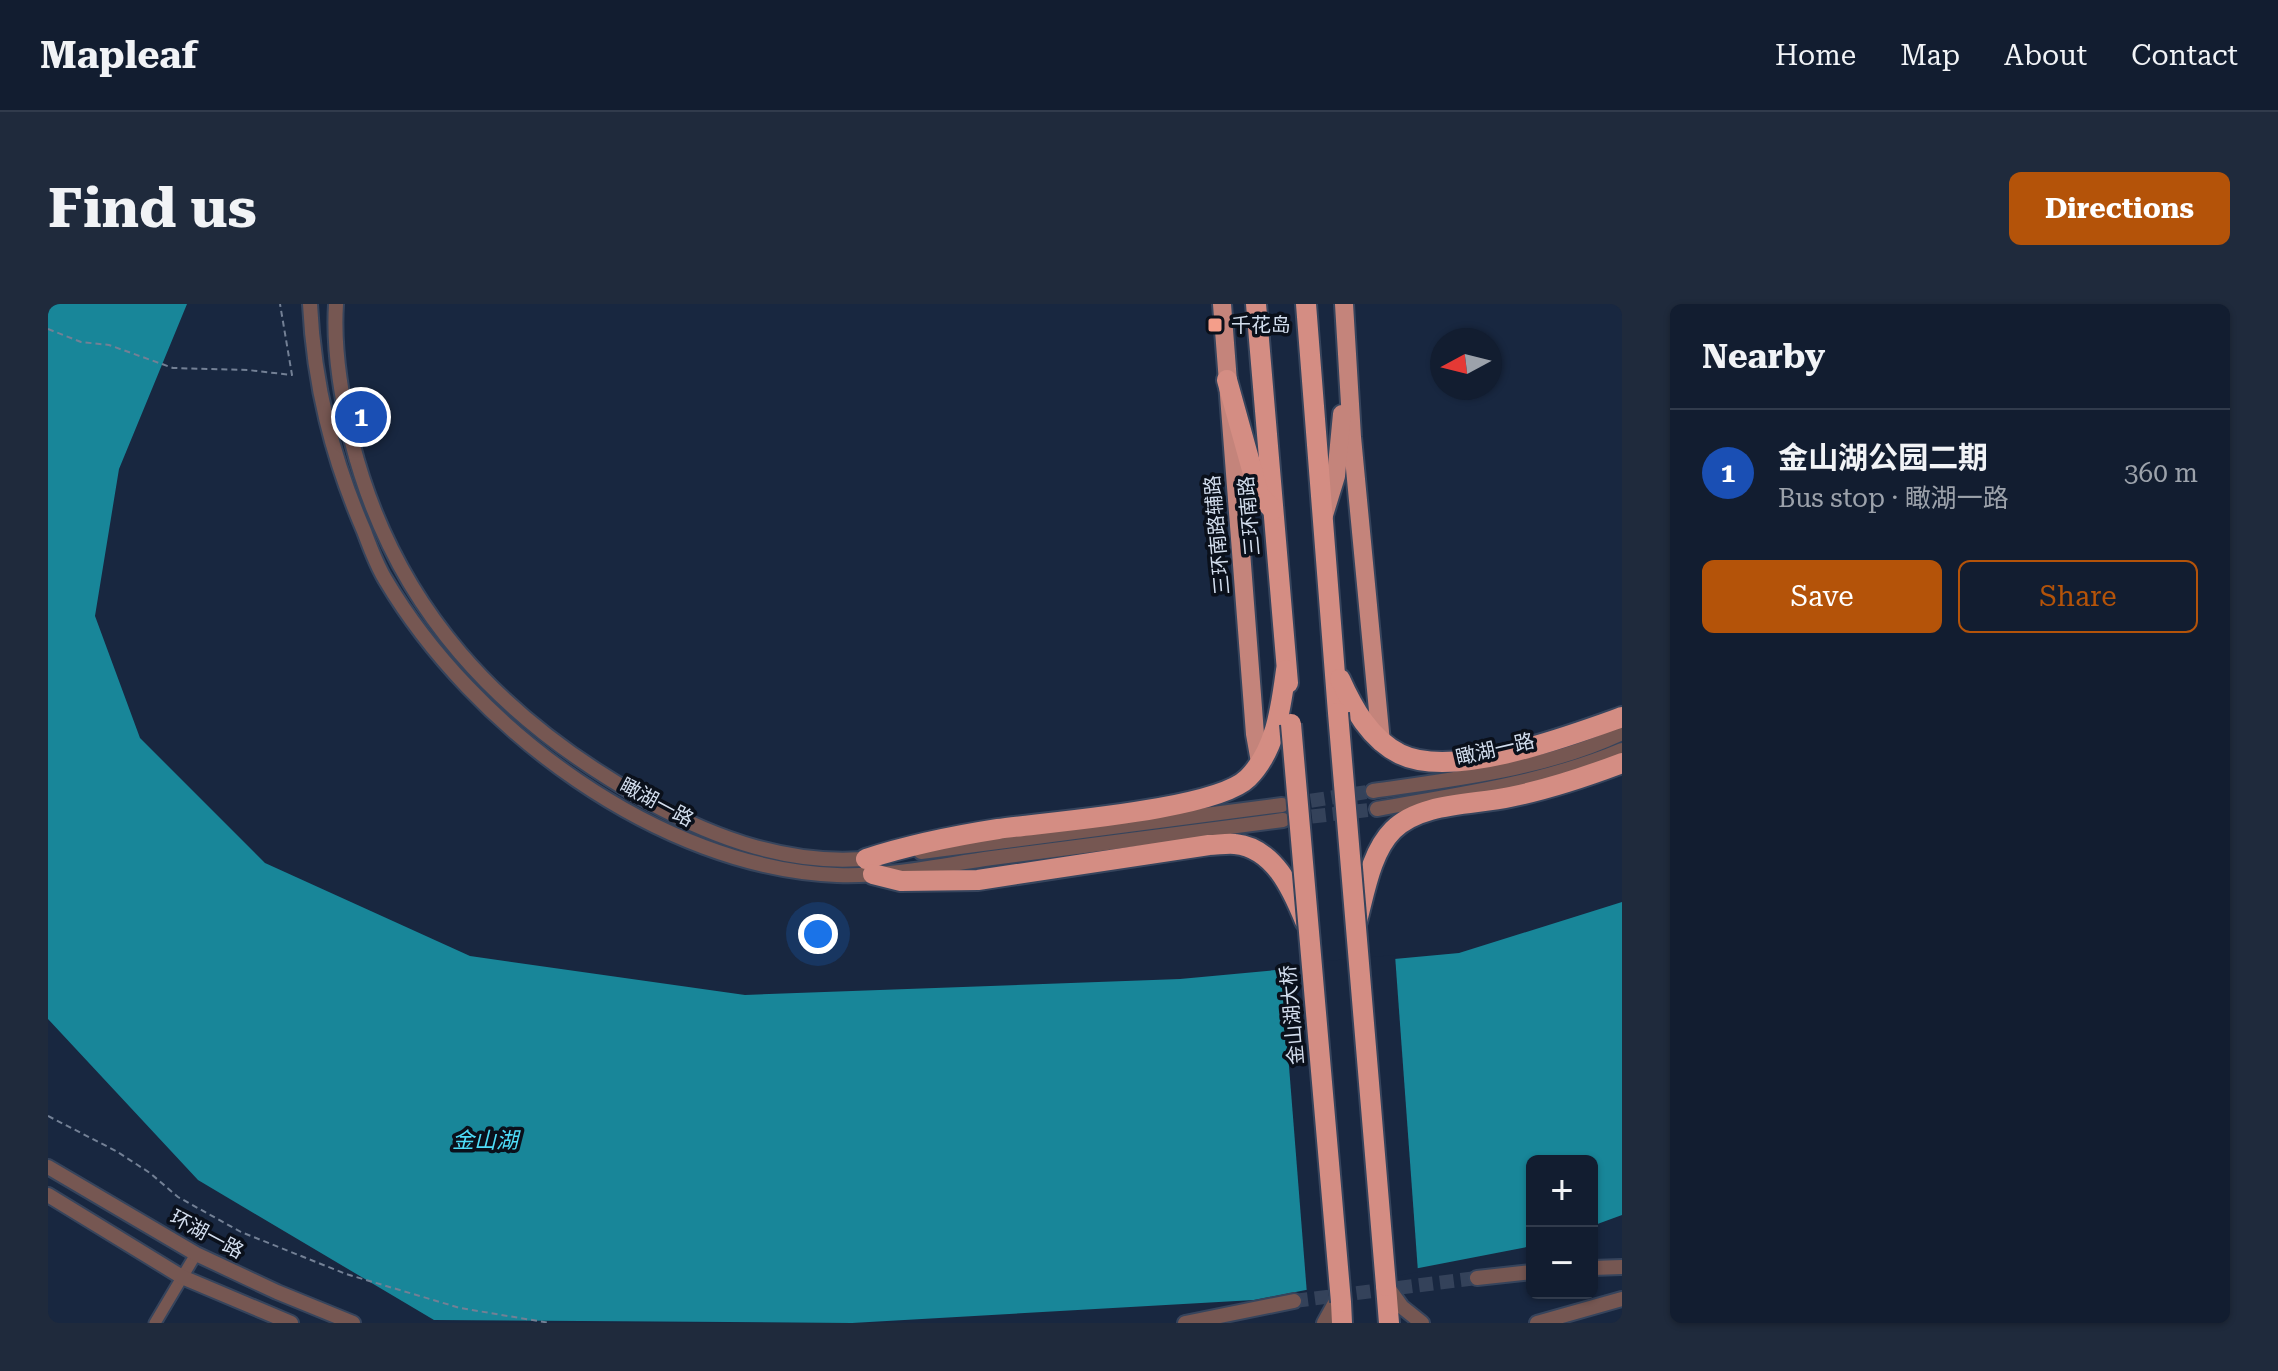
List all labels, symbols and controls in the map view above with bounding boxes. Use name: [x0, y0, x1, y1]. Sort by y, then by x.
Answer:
text: Mapleaf: [40, 33, 198, 77]
text: Home: [1775, 39, 1856, 72]
text: Map: [1900, 39, 1960, 72]
text: About: [2004, 39, 2087, 72]
text: Contact: [2131, 39, 2238, 72]
button: Directions: [2009, 172, 2230, 245]
text: Find us: [48, 175, 257, 241]
place label: 千花岛: [1231, 313, 1291, 337]
marker: 千花岛: [1206, 316, 1224, 334]
north arrow: [1430, 328, 1502, 400]
text: Nearby: [1702, 336, 1825, 376]
pin: 1: [335, 387, 387, 447]
text: 金山湖公园二期: [1778, 440, 1988, 475]
text: 1: [1721, 458, 1735, 488]
text: 360 m: [2124, 458, 2198, 488]
street label: 三环南路辅路: [1200, 474, 1234, 596]
street label: 三环南路: [1234, 475, 1264, 557]
text: Bus stop · 瞰湖一路: [1778, 483, 2009, 513]
button: Save: [1702, 560, 1942, 633]
button: Share: [1958, 560, 2198, 633]
street label: 瞰湖一路: [1453, 728, 1537, 770]
street label: 瞰湖一路: [616, 773, 698, 831]
your location: [798, 914, 838, 954]
street label: 金山湖大桥: [1276, 964, 1308, 1066]
water label: 金山湖: [452, 1128, 521, 1153]
map controls: [1526, 1155, 1598, 1299]
button: +: [1526, 1155, 1598, 1227]
street label: 环湖一路: [166, 1205, 248, 1263]
button: −: [1526, 1227, 1598, 1299]

